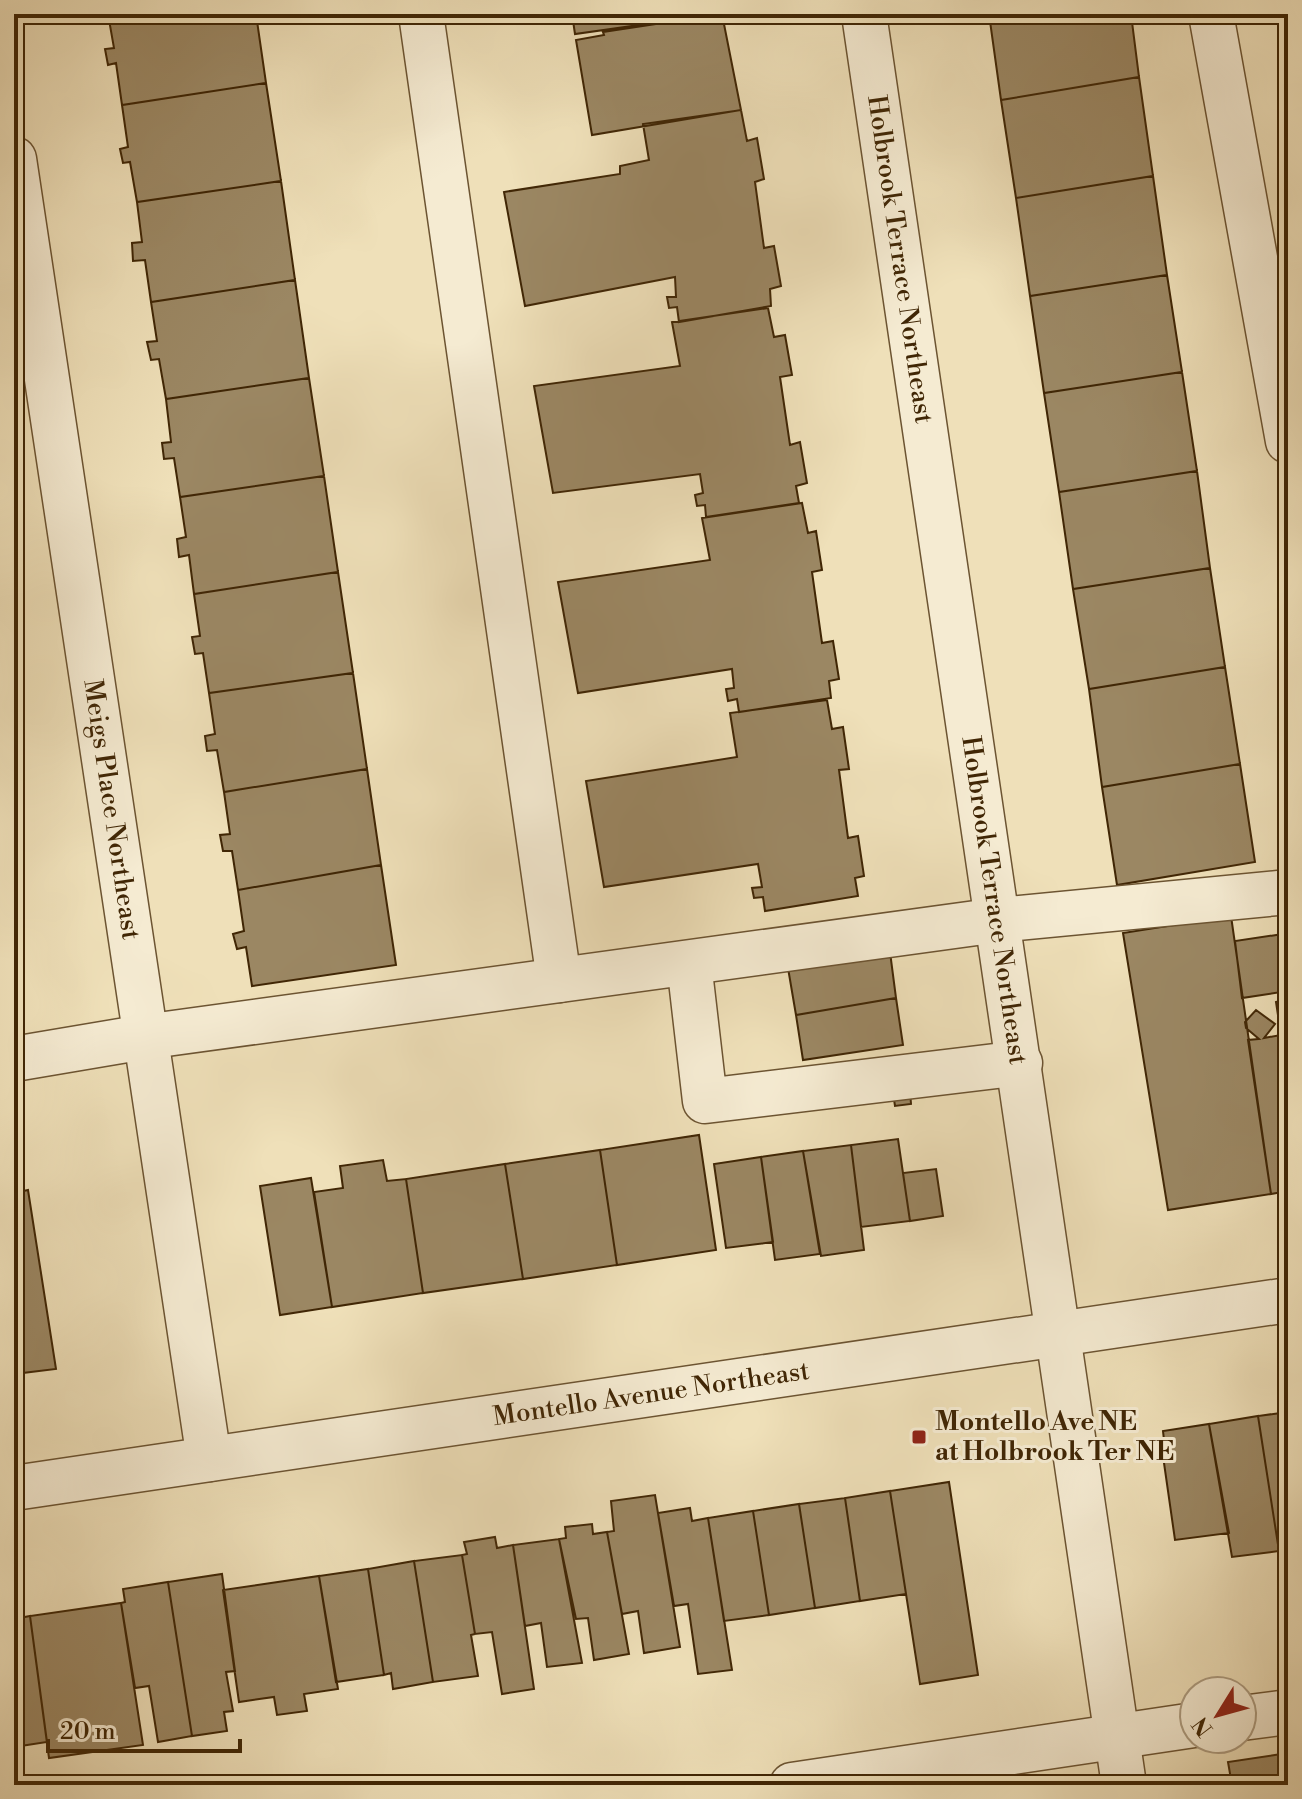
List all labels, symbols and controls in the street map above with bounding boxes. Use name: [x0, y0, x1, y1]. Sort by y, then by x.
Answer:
street label: Holbrook Terrace Northeast: [860, 93, 940, 426]
street label: Meigs Place Northeast: [76, 677, 147, 942]
street label: Holbrook Terrace Northeast: [954, 734, 1034, 1067]
street label: Montello Avenue Northeast: [491, 1355, 811, 1433]
place label: Montello Ave NE at Holbrook Ter NE: [935, 1406, 1174, 1468]
marker: Montello Ave NE at Holbrook Ter NE: [910, 1428, 928, 1446]
north arrow: [1178, 1675, 1258, 1755]
scale bar: [48, 1703, 240, 1753]
text: N: [1187, 1711, 1219, 1741]
text: 20 m: [60, 1717, 116, 1747]

